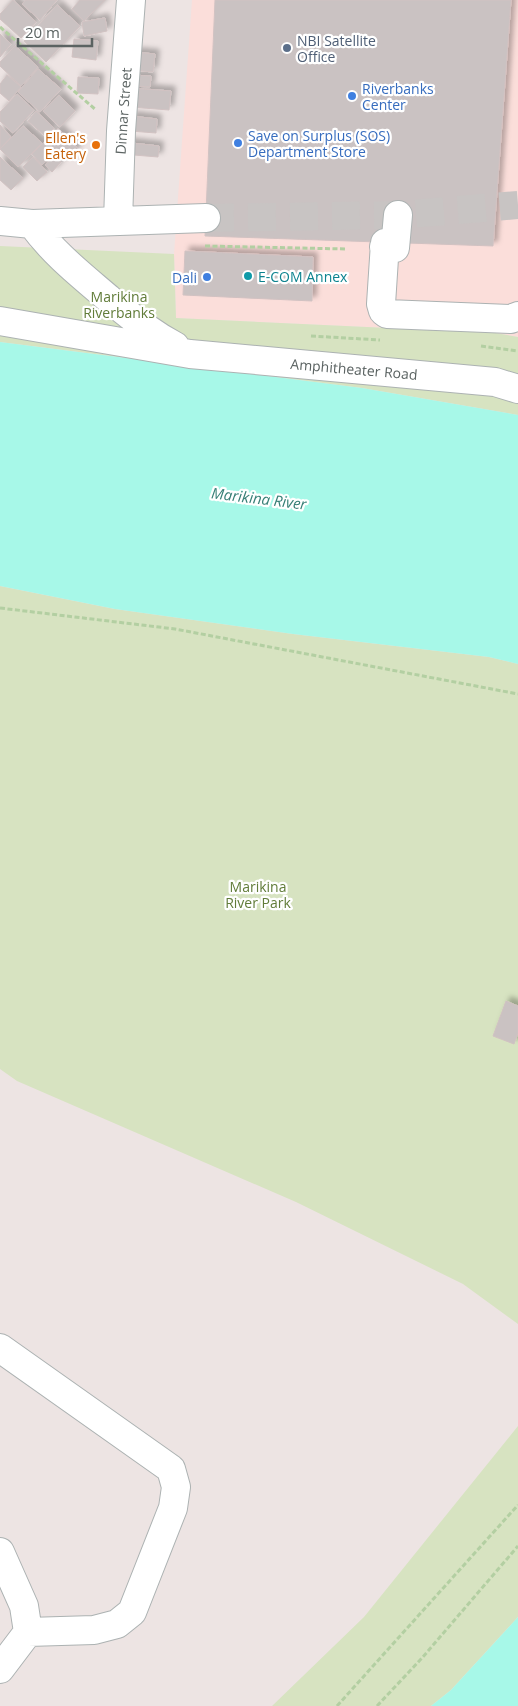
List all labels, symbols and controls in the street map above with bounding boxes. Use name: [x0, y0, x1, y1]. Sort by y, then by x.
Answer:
scale bar: [18, 15, 91, 47]
text: 20 m: [25, 22, 60, 42]
place label: NBI Satellite Office: [297, 31, 376, 66]
marker: NBI Satellite Office: [281, 42, 293, 54]
street label: Dinnar Street: [110, 67, 136, 155]
place label: Riverbanks Center: [362, 79, 434, 114]
marker: Riverbanks Center: [346, 90, 358, 102]
place label: Save on Surplus (SOS) Department Store: [248, 126, 390, 161]
place label: Ellen's Eatery: [45, 128, 87, 163]
marker: Save on Surplus (SOS) Department Store: [232, 137, 244, 149]
marker: Ellen's Eatery: [90, 139, 102, 151]
place label: E-COM Annex: [258, 267, 348, 286]
place label: Dali: [172, 268, 197, 287]
marker: E-COM Annex: [242, 270, 254, 282]
marker: Dali: [201, 271, 213, 283]
park label: Marikina Riverbanks: [83, 287, 155, 322]
street label: Amphitheater Road: [290, 354, 418, 384]
water label: Marikina River: [210, 482, 309, 514]
park label: Marikina River Park: [225, 877, 291, 912]

